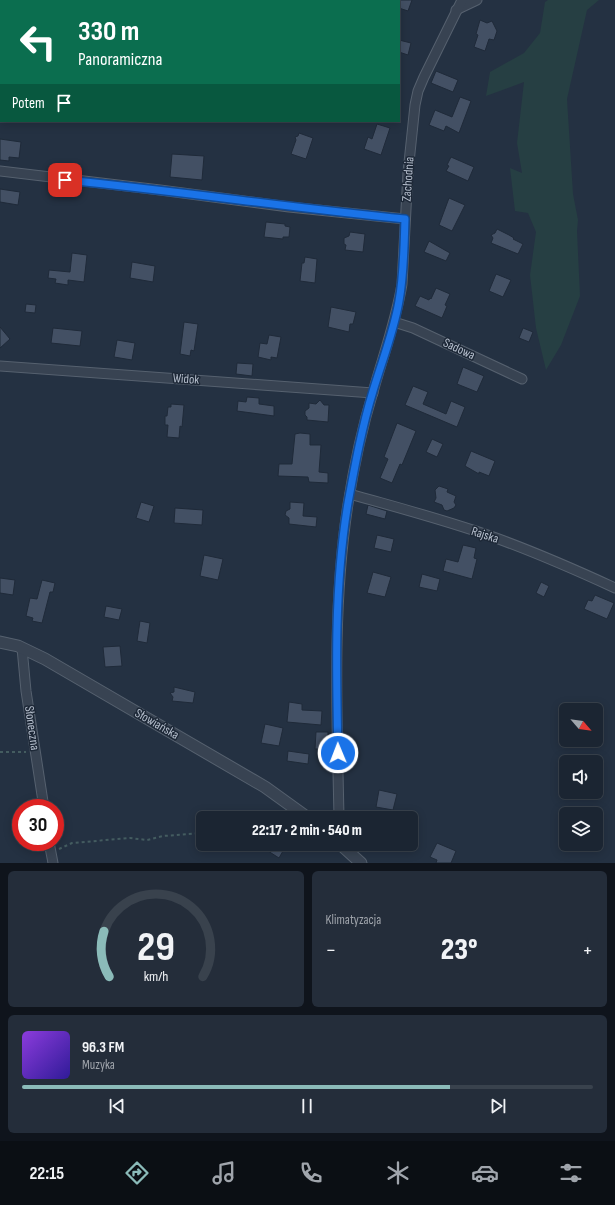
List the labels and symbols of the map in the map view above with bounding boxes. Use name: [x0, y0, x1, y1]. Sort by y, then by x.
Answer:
street label: Zachodnia: [398, 156, 418, 202]
pin: [48, 163, 82, 197]
street label: Sadowa: [440, 335, 478, 363]
street label: Widok: [172, 370, 200, 388]
street label: Rajska: [469, 523, 501, 547]
north arrow: [559, 703, 603, 747]
street label: Słoneczna: [21, 705, 43, 751]
street label: Słowiańska: [132, 705, 182, 743]
position arrow: [317, 732, 359, 774]
speed limit sign: 30: [12, 799, 64, 851]

